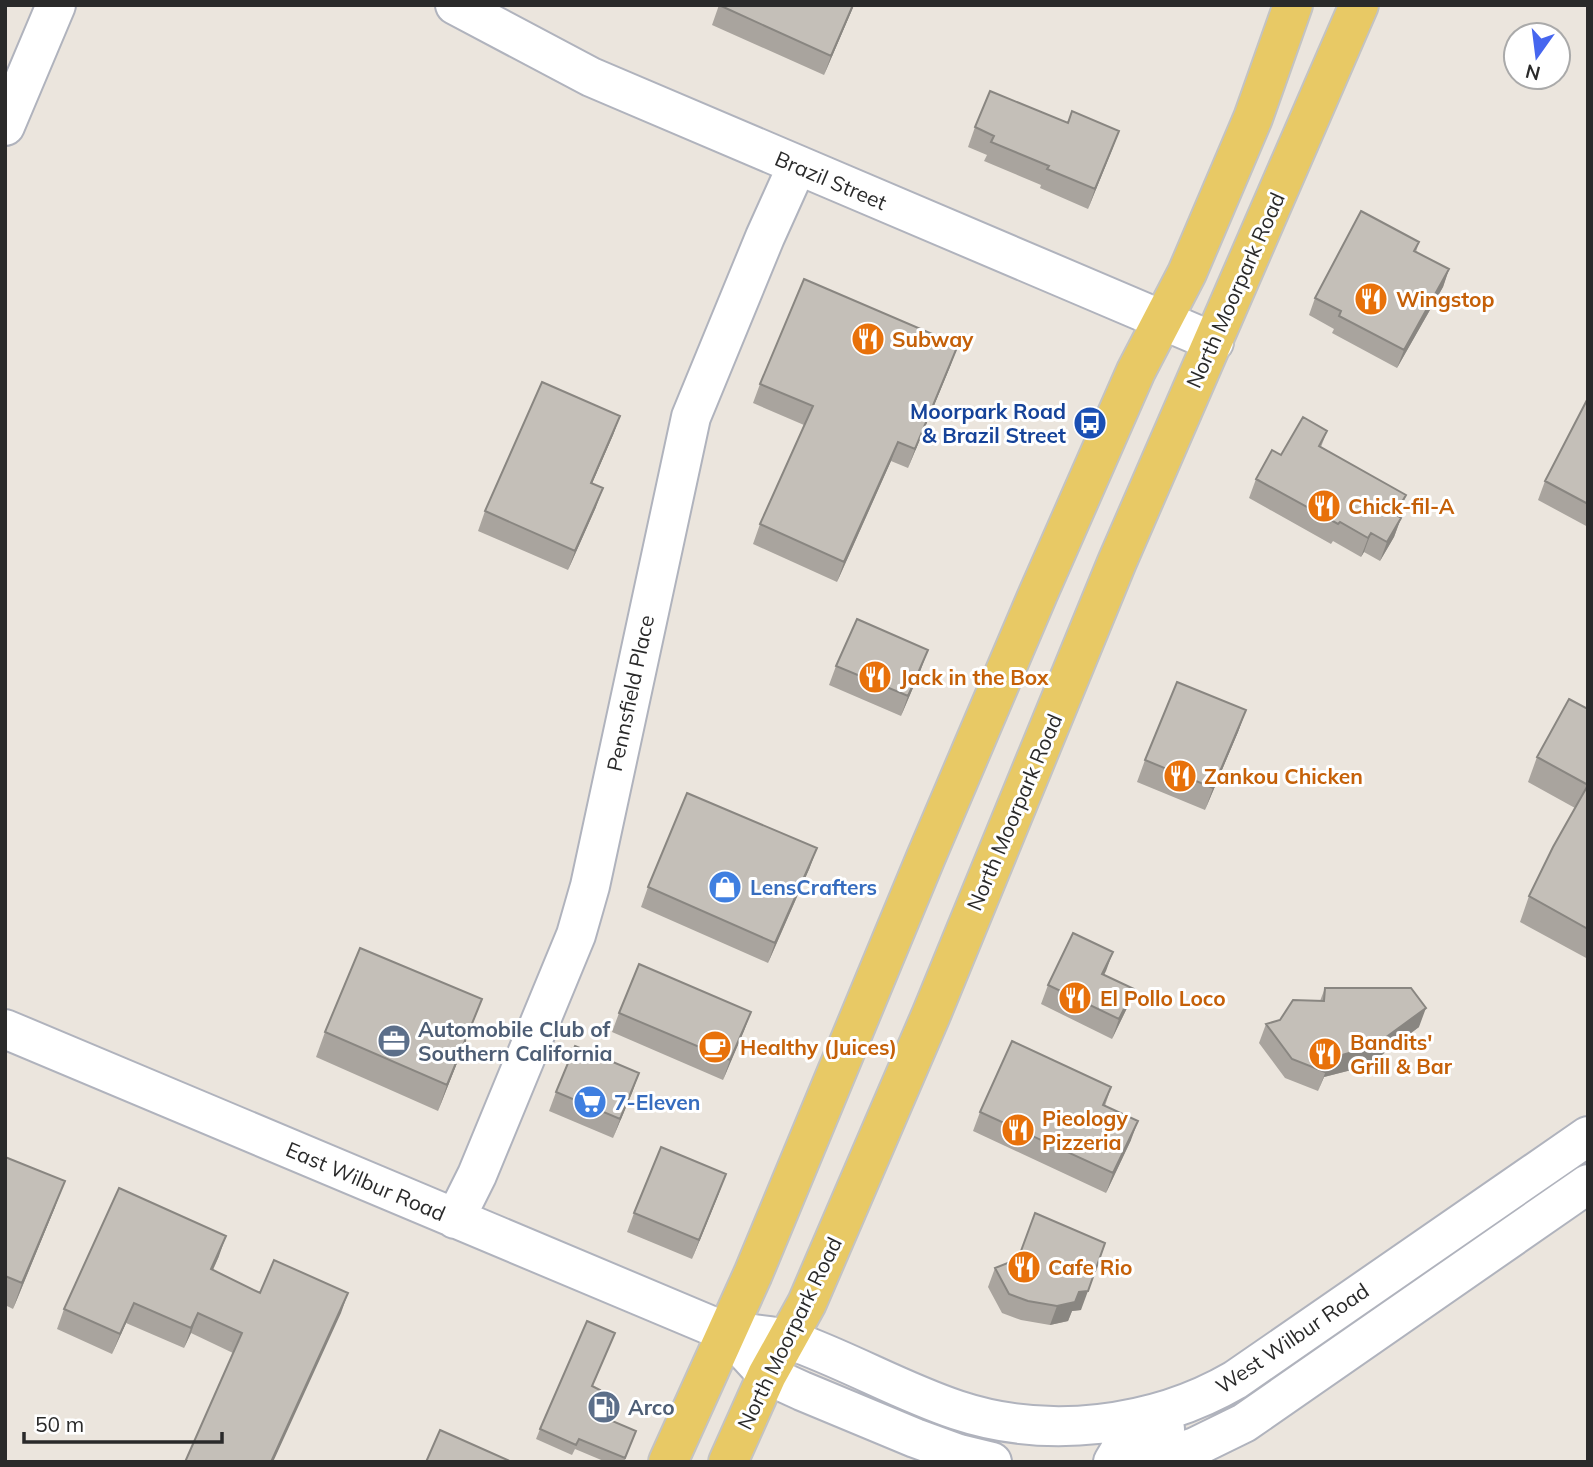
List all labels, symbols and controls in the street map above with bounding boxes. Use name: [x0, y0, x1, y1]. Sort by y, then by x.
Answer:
north arrow: [1502, 21, 1572, 91]
text: N: [1523, 59, 1543, 86]
street label: Brazil Street: [771, 145, 891, 215]
street label: North Moorpark Road: [1180, 188, 1290, 392]
restaurant icon: Wingstop: [1352, 280, 1390, 318]
place label: Wingstop: [1396, 286, 1494, 312]
restaurant icon: Subway: [849, 320, 887, 358]
place label: Subway: [892, 326, 974, 352]
place label: Moorpark Road & Brazil Street: [910, 398, 1066, 448]
bus stop icon: Moorpark Road & Brazil Street: [1071, 404, 1109, 442]
restaurant icon: Chick-fil-A: [1305, 487, 1343, 525]
place label: Chick-fil-A: [1348, 493, 1455, 519]
street label: Pennsfield Place: [601, 612, 659, 774]
restaurant icon: Jack in the Box: [856, 658, 894, 696]
place label: Jack in the Box: [900, 664, 1049, 690]
street label: North Moorpark Road: [961, 710, 1067, 914]
restaurant icon: Zankou Chicken: [1161, 757, 1199, 795]
place label: Zankou Chicken: [1204, 763, 1363, 789]
shop icon: LensCrafters: [706, 868, 744, 906]
place label: LensCrafters: [750, 874, 877, 900]
restaurant icon: El Pollo Loco: [1056, 979, 1094, 1017]
place label: El Pollo Loco: [1100, 985, 1226, 1011]
place label: Automobile Club of Southern California: [418, 1016, 613, 1066]
office icon: Automobile Club of Southern California: [375, 1022, 413, 1060]
cafe icon: Healthy (Juices): [696, 1028, 734, 1066]
place label: Bandits' Grill & Bar: [1350, 1029, 1453, 1079]
place label: Healthy (Juices): [740, 1034, 897, 1060]
restaurant icon: Bandits' Grill & Bar: [1306, 1035, 1344, 1073]
supermarket icon: 7-Eleven: [571, 1083, 609, 1121]
place label: 7-Eleven: [614, 1089, 701, 1115]
place label: Pieology Pizzeria: [1042, 1105, 1128, 1155]
restaurant icon: Pieology Pizzeria: [999, 1111, 1037, 1149]
street label: East Wilbur Road: [282, 1136, 450, 1226]
street label: North Moorpark Road: [731, 1232, 847, 1434]
restaurant icon: Cafe Rio: [1005, 1248, 1043, 1286]
place label: Cafe Rio: [1048, 1254, 1132, 1280]
street label: West Wilbur Road: [1210, 1277, 1374, 1399]
fuel station icon: Arco: [585, 1388, 623, 1426]
place label: Arco: [628, 1394, 675, 1420]
scale bar: [24, 1400, 222, 1444]
text: 50 m: [35, 1411, 84, 1437]

